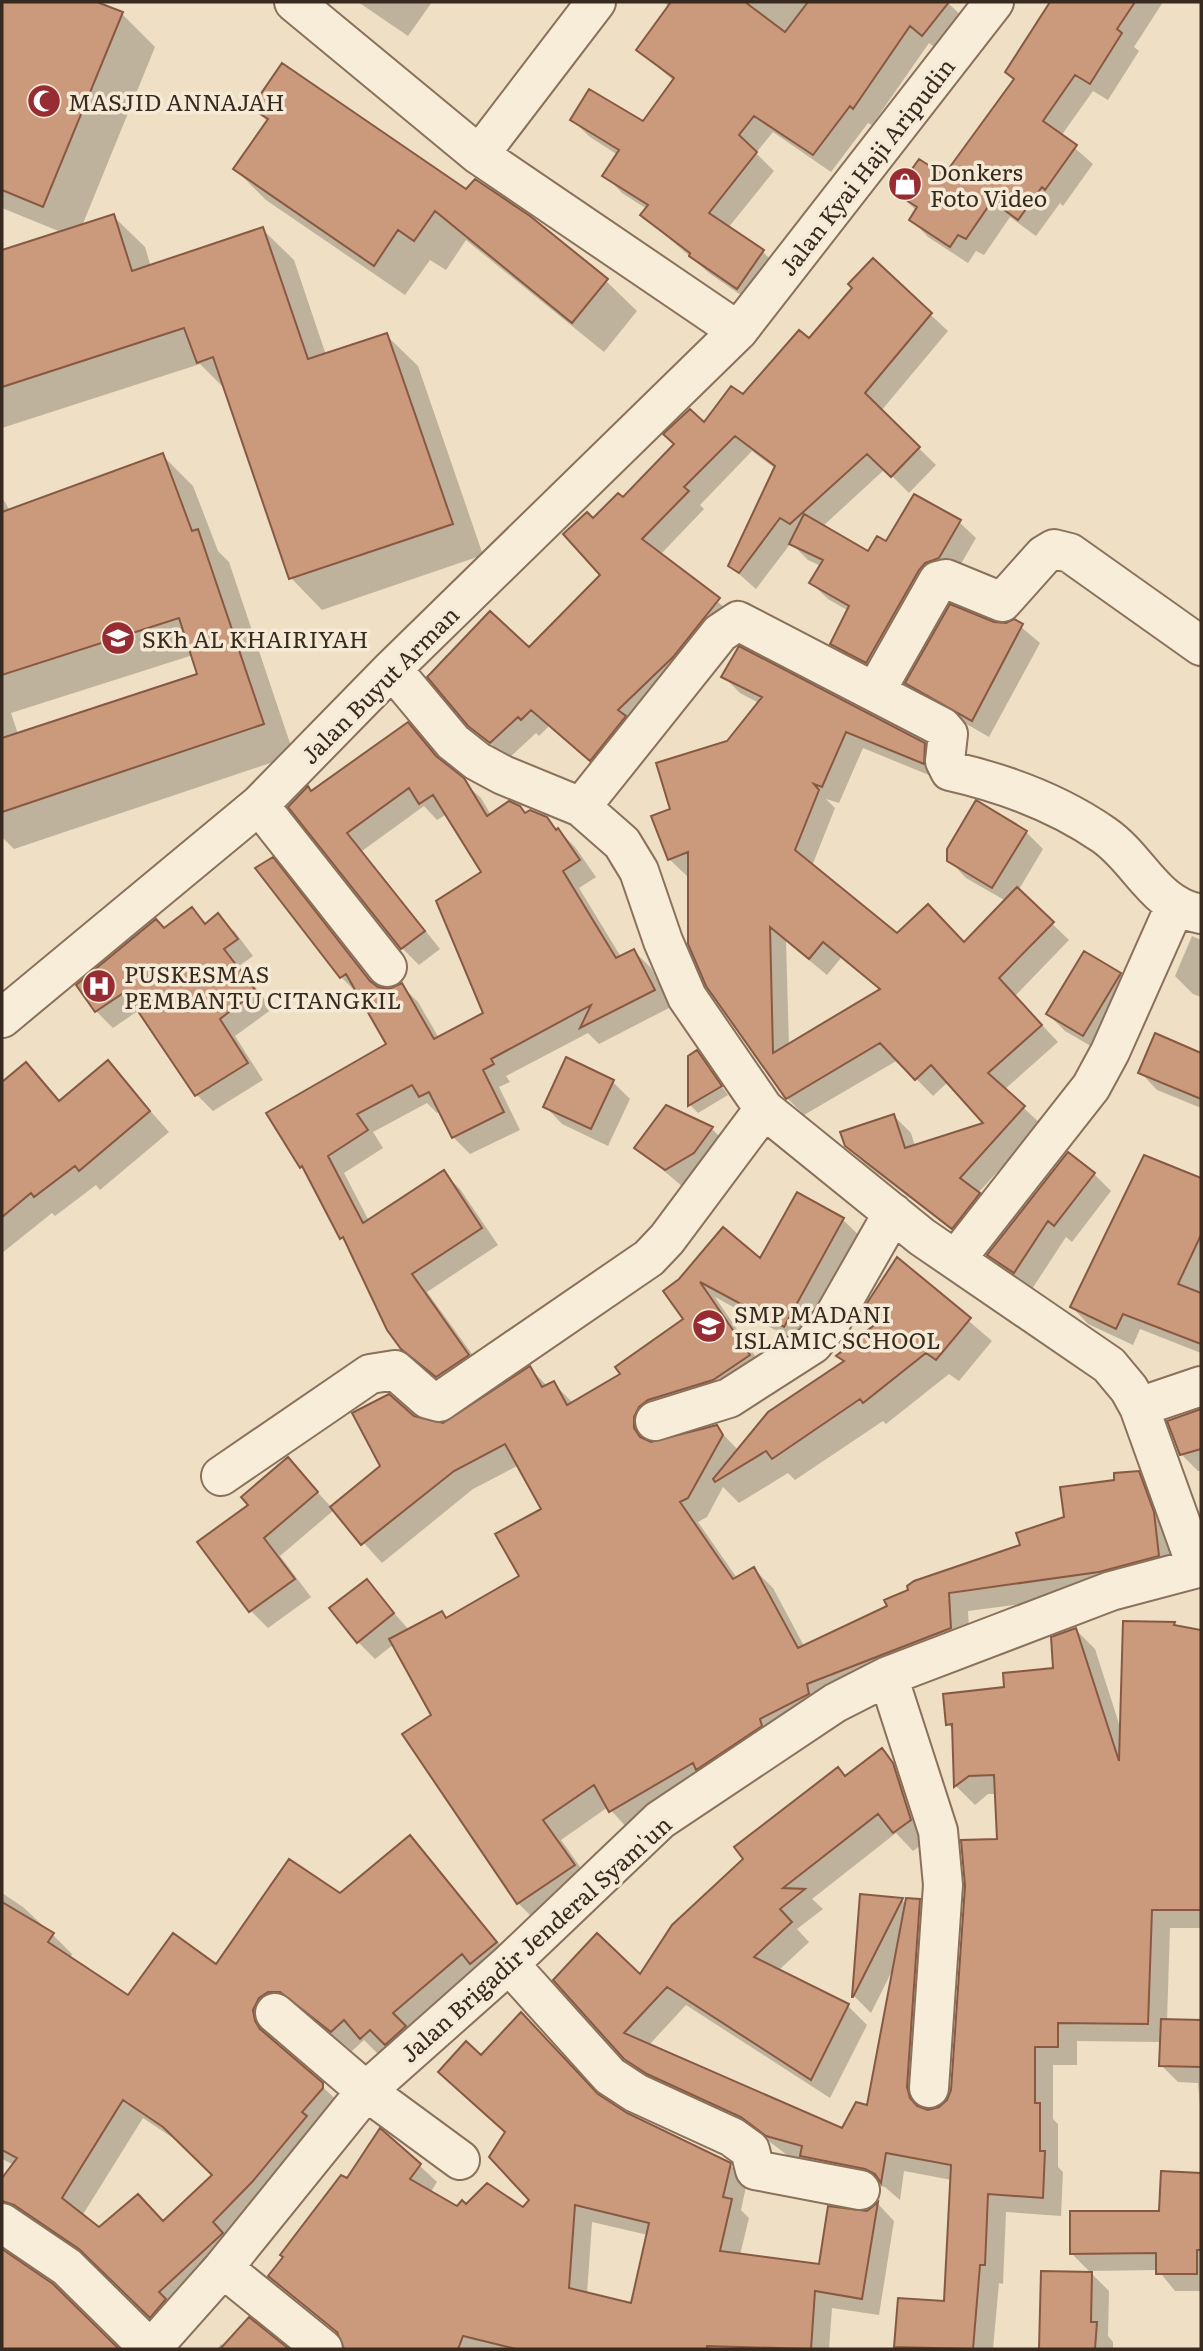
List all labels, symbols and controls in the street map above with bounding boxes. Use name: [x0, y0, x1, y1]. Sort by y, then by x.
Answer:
street label: Jalan Kyai Haji Aripudin: [770, 50, 962, 282]
mosque icon: MASJID ANNAJAH: [25, 82, 63, 120]
place label: MASJID ANNAJAH: [68, 84, 285, 118]
place label: Donkers Foto Video: [930, 154, 1047, 214]
shop icon: Donkers Foto Video: [886, 165, 924, 203]
street label: Jalan Buyut Arman: [292, 597, 466, 771]
school or university icon: SKh AL KHAIRIYAH: [99, 619, 137, 657]
place label: SKh AL KHAIRIYAH: [142, 621, 368, 655]
place label: PUSKESMAS PEMBANTU CITANGKIL: [124, 956, 401, 1016]
hospital icon: PUSKESMAS PEMBANTU CITANGKIL: [80, 967, 118, 1005]
place label: SMP MADANI ISLAMIC SCHOOL: [734, 1296, 941, 1356]
school or university icon: SMP MADANI ISLAMIC SCHOOL: [690, 1307, 728, 1345]
street label: Jalan Brigadir Jenderal Syam'un: [392, 1807, 678, 2069]

